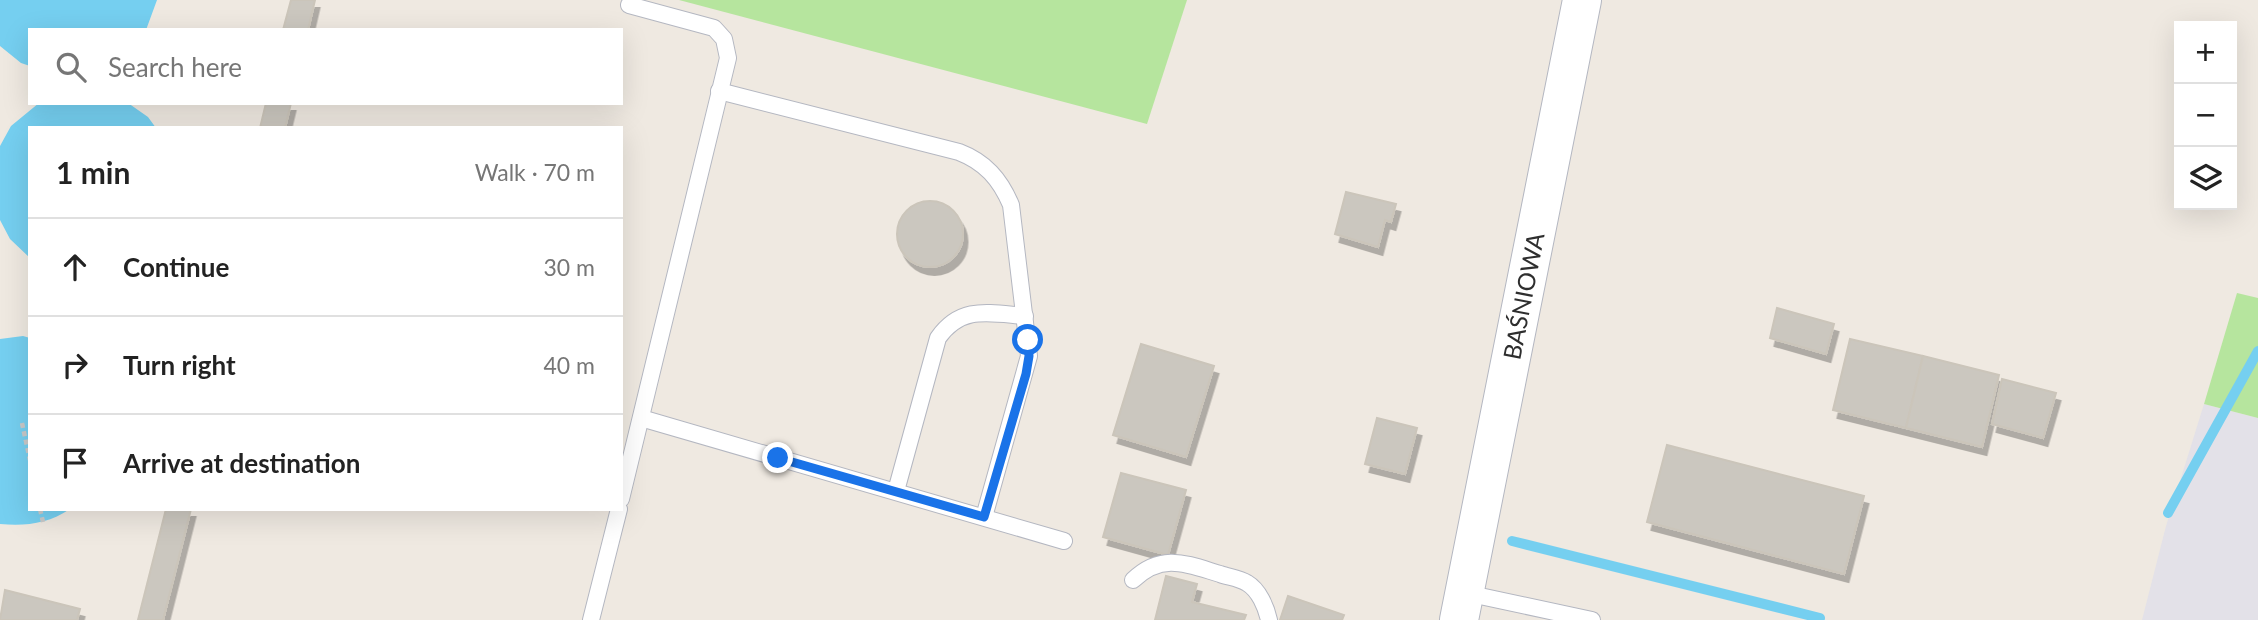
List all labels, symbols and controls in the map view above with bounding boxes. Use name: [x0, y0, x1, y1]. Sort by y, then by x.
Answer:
map controls: [2174, 21, 2237, 210]
button: +: [2174, 21, 2237, 84]
search box: [28, 28, 623, 105]
icon: search: [52, 48, 90, 86]
text: Search here: [108, 51, 242, 83]
button: −: [2174, 84, 2237, 147]
button: layers: [2174, 147, 2237, 210]
text: 1 min: [56, 154, 130, 190]
text: Walk · 70 m: [475, 158, 595, 186]
street label: BAŚNIOWA: [1496, 229, 1550, 362]
icon: ahead: [56, 248, 94, 286]
text: Continue: [123, 251, 229, 283]
text: 30 m: [544, 253, 595, 281]
route start: [1012, 324, 1043, 355]
icon: right: [56, 346, 94, 384]
text: Turn right: [123, 349, 236, 381]
text: 40 m: [544, 351, 595, 379]
route end: [762, 442, 793, 473]
icon: arrive: [56, 444, 94, 482]
text: Arrive at destination: [123, 447, 360, 479]

